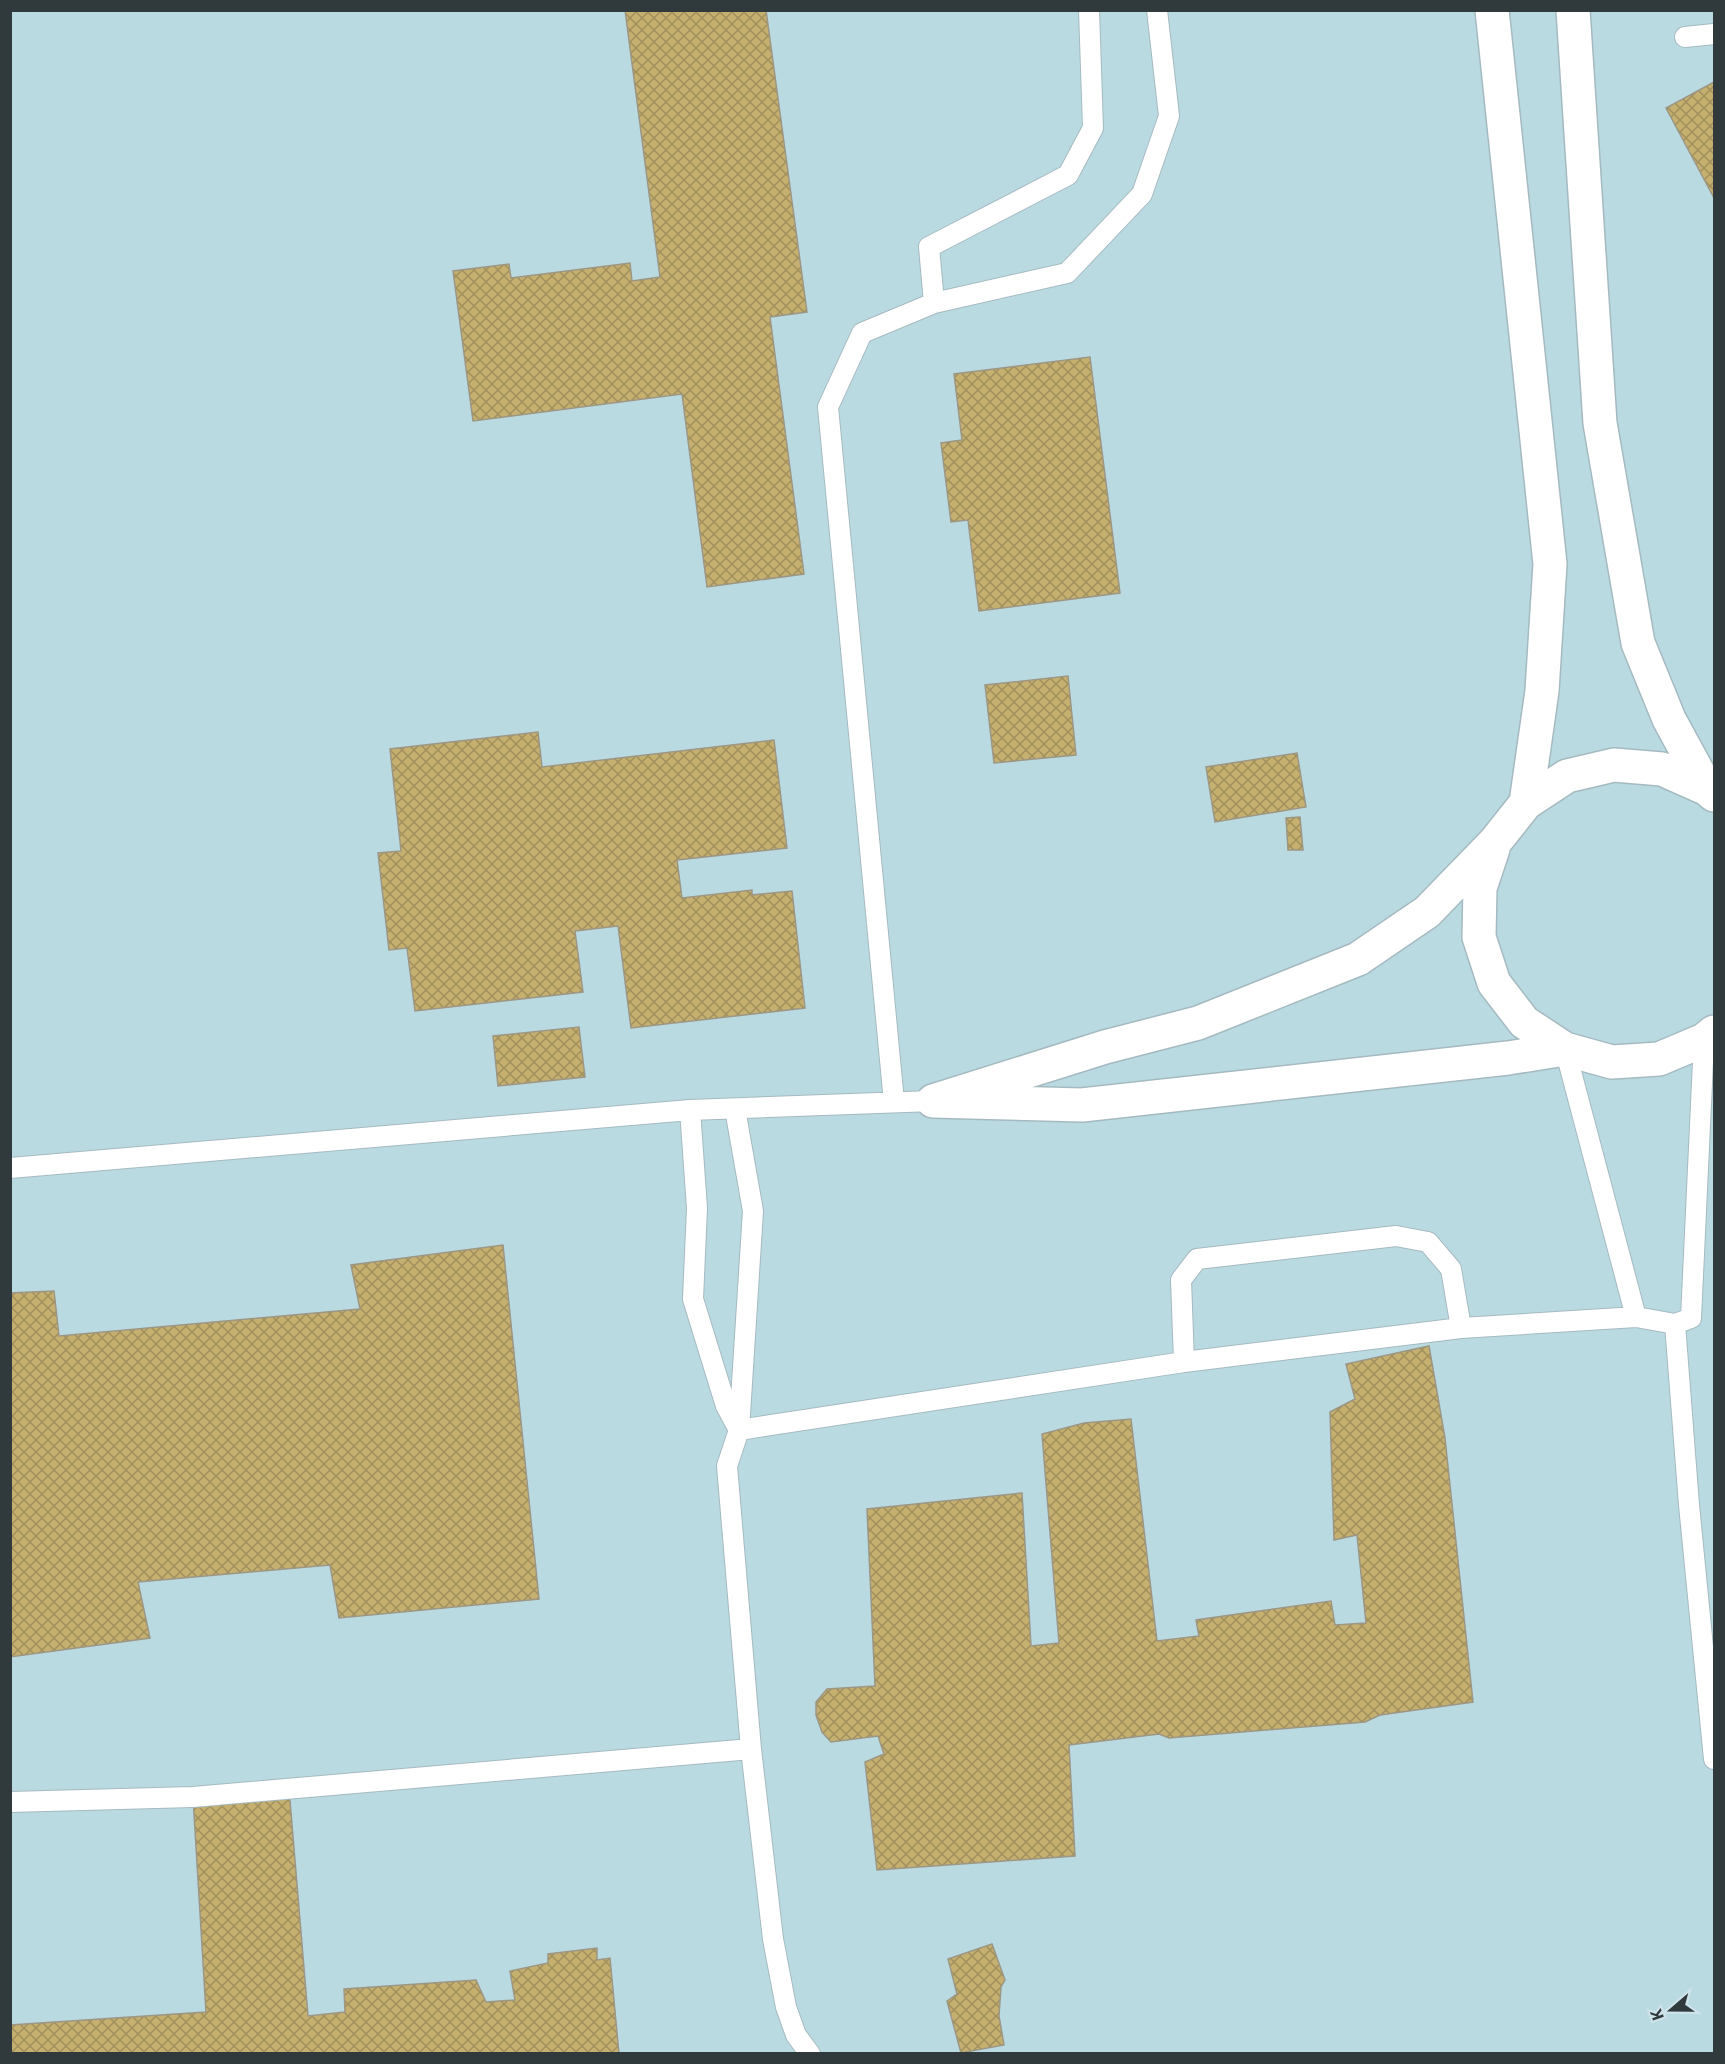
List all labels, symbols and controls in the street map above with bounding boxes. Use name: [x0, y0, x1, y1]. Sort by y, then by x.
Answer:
north arrow: [1641, 1980, 1701, 2040]
text: K: [1645, 2006, 1669, 2024]

